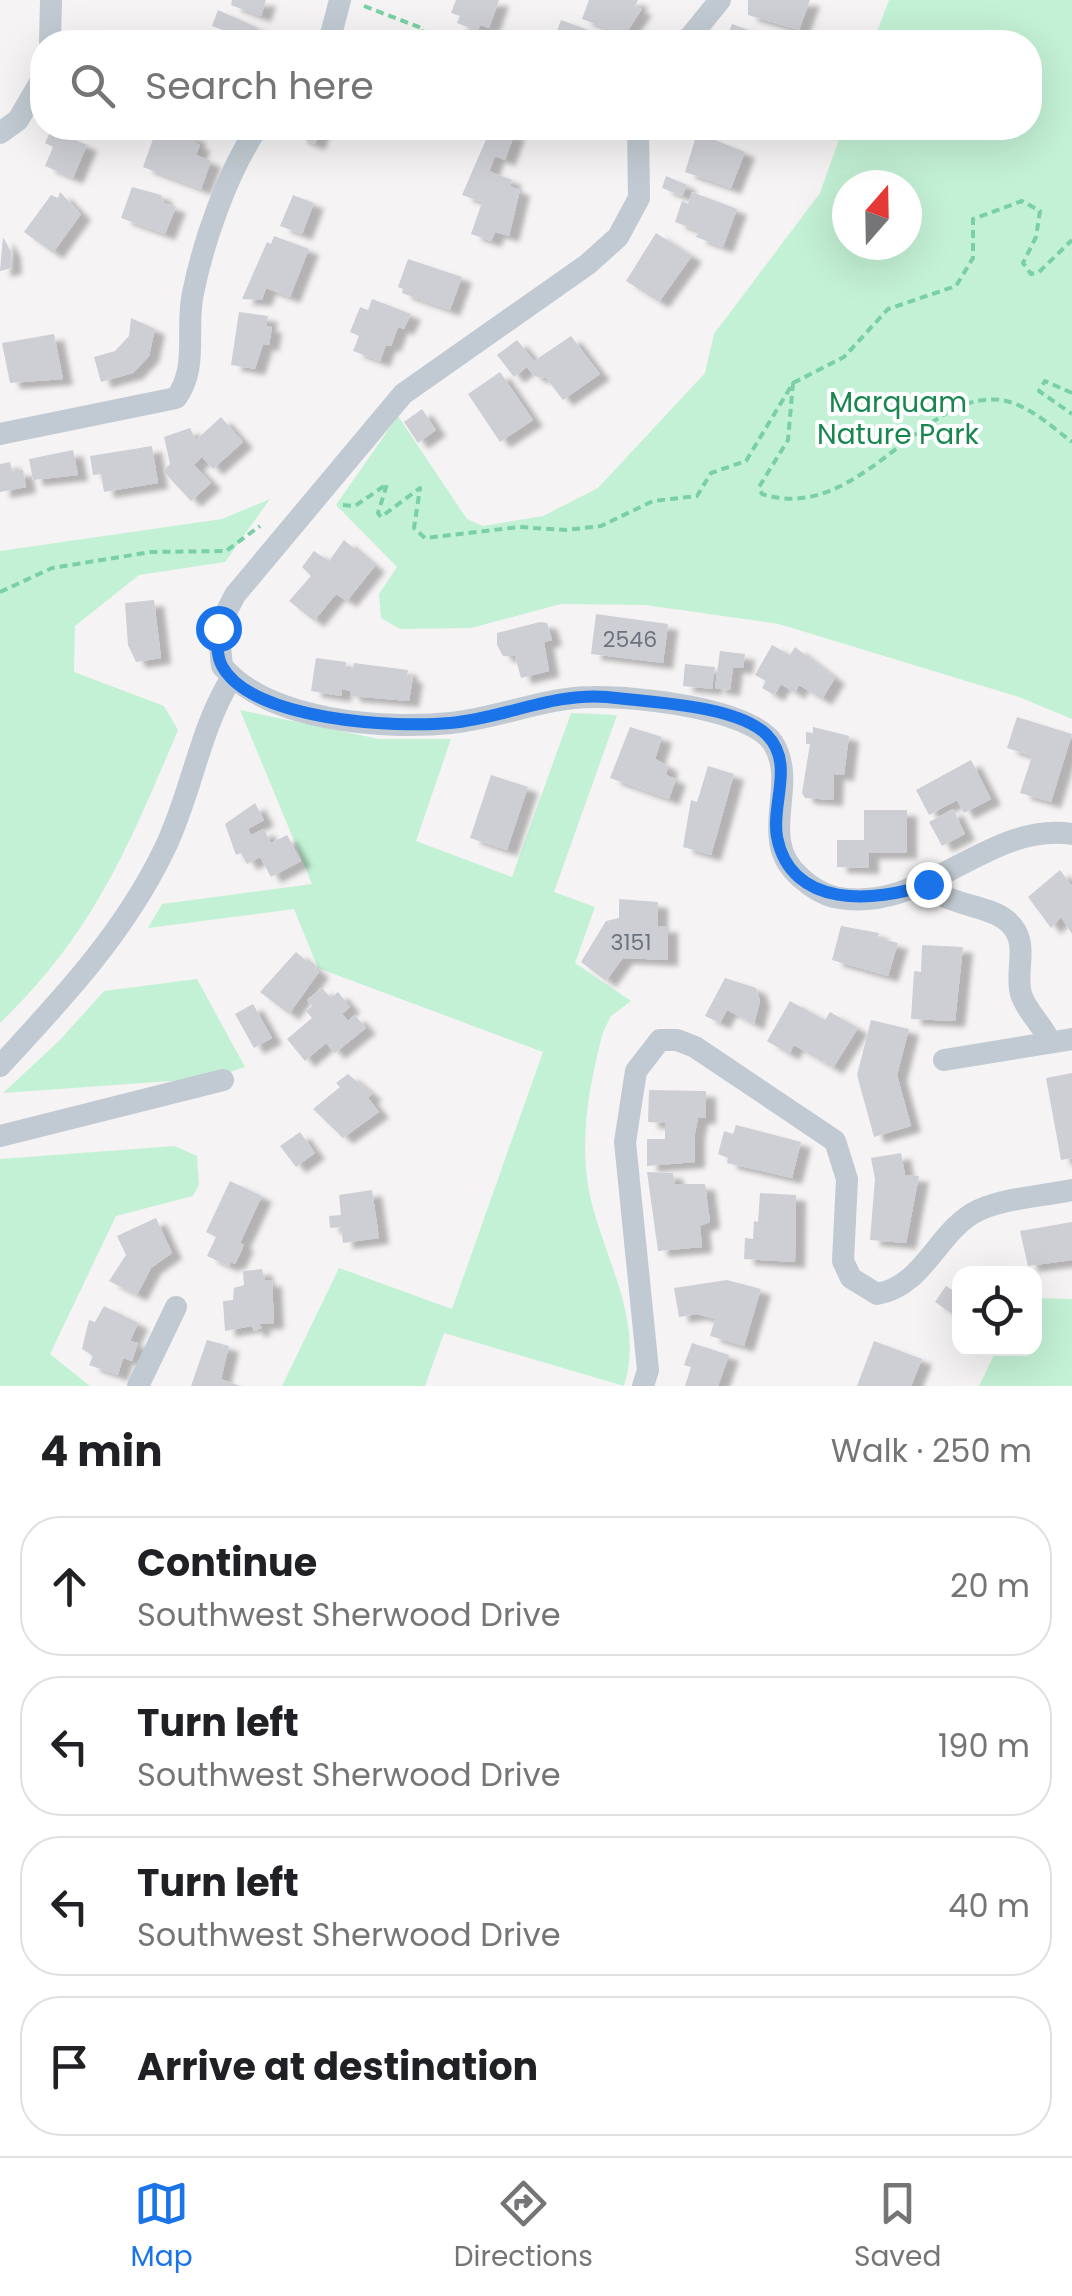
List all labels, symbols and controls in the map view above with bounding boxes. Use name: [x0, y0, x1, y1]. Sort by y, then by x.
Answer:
search box: [30, 30, 1042, 140]
icon: search: [65, 58, 120, 113]
text: Search here: [145, 59, 374, 112]
north arrow: [832, 170, 922, 260]
park label: Marquam Nature Park: [817, 383, 980, 454]
route start: [196, 606, 242, 652]
house number: 2546: [603, 624, 657, 655]
route end: [906, 862, 952, 908]
house number: 3151: [611, 927, 651, 958]
map controls: [952, 1266, 1042, 1356]
button: locate: [952, 1266, 1042, 1356]
text: 4 min: [40, 1422, 163, 1481]
text: Walk · 250 m: [831, 1428, 1032, 1473]
text: Continue: [137, 1536, 317, 1589]
icon: ahead: [42, 1559, 97, 1614]
text: 20 m: [950, 1563, 1030, 1608]
text: Southwest Sherwood Drive: [137, 1592, 561, 1637]
text: Turn left: [137, 1696, 299, 1749]
icon: left: [42, 1719, 97, 1774]
text: 190 m: [938, 1723, 1030, 1768]
text: Southwest Sherwood Drive: [137, 1752, 561, 1797]
text: Turn left: [137, 1856, 299, 1909]
icon: left: [42, 1879, 97, 1934]
text: 40 m: [948, 1883, 1030, 1928]
text: Southwest Sherwood Drive: [137, 1912, 561, 1957]
icon: arrive: [42, 2039, 97, 2094]
text: Arrive at destination: [137, 2040, 538, 2093]
tab: Map: [131, 2176, 193, 2278]
tab: Directions: [454, 2176, 593, 2278]
tab: Saved: [854, 2176, 941, 2278]

